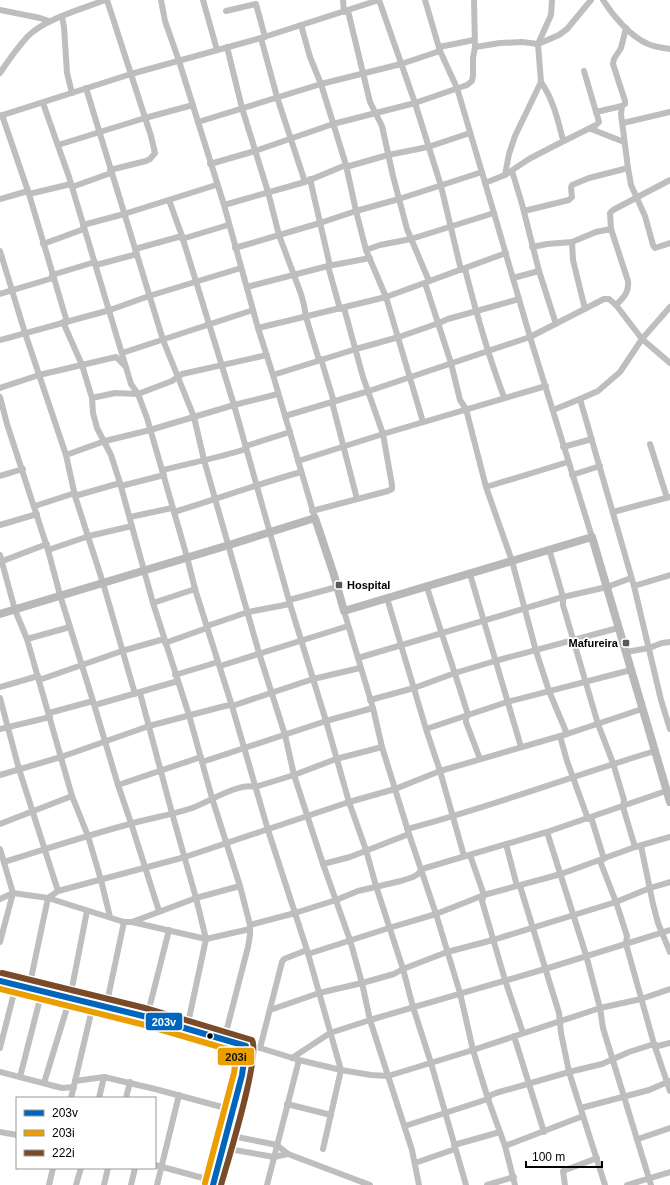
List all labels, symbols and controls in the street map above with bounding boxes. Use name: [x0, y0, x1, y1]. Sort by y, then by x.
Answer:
place label: Hospital: [347, 579, 390, 591]
marker: Hospital: [334, 580, 344, 590]
place label: Mafureira: [568, 637, 619, 649]
marker: Mafureira: [621, 638, 631, 648]
line badge: 203v: [145, 1012, 183, 1031]
text: 203v: [152, 1016, 177, 1028]
unlabelled marker: [205, 1031, 215, 1041]
line badge: 203i: [217, 1047, 255, 1066]
text: 203i: [225, 1051, 247, 1063]
legend: [16, 1097, 156, 1169]
text: 203v: [52, 1106, 78, 1120]
text: 203i: [52, 1126, 75, 1140]
scale bar: [526, 1143, 602, 1169]
text: 222i: [52, 1146, 75, 1160]
text: 100 m: [532, 1150, 565, 1164]

